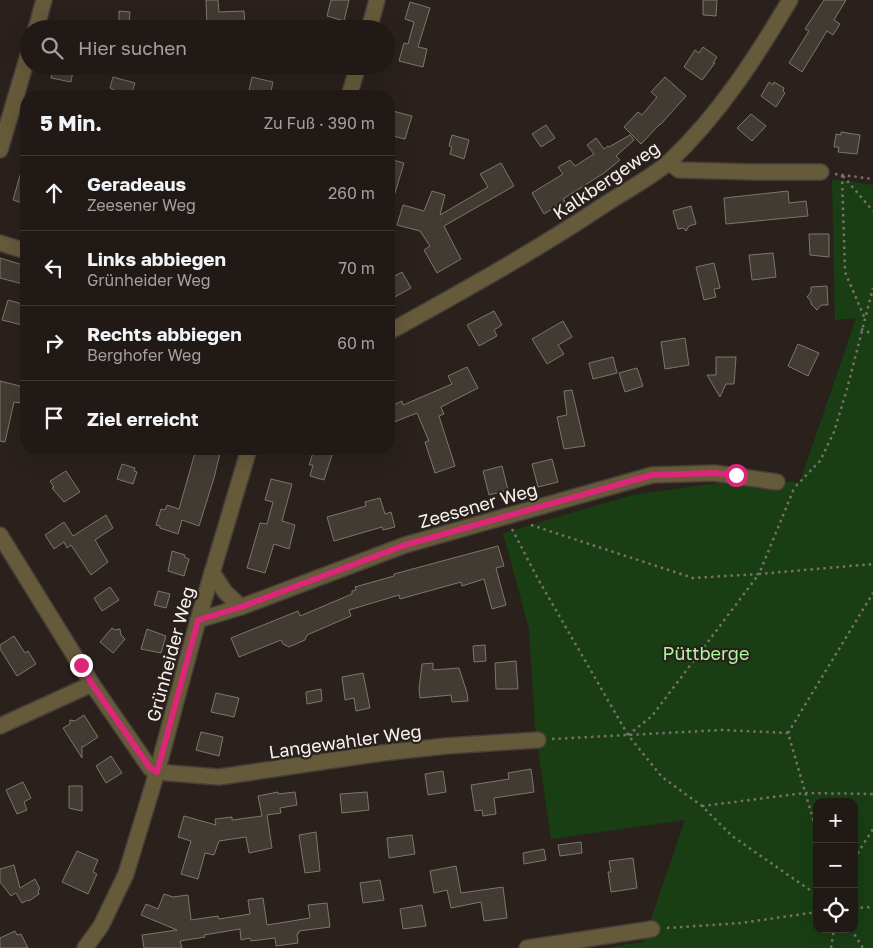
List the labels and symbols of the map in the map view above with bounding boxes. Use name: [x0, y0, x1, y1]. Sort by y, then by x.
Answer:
street label: Kalkbergeweg: [548, 136, 664, 224]
route start: [725, 464, 748, 487]
street label: Zeesener Weg: [416, 478, 540, 532]
street label: Grünheider Weg: [141, 584, 199, 724]
park label: Püttberge: [663, 642, 749, 664]
route end: [70, 654, 93, 677]
street label: Langewahler Weg: [267, 719, 423, 763]

